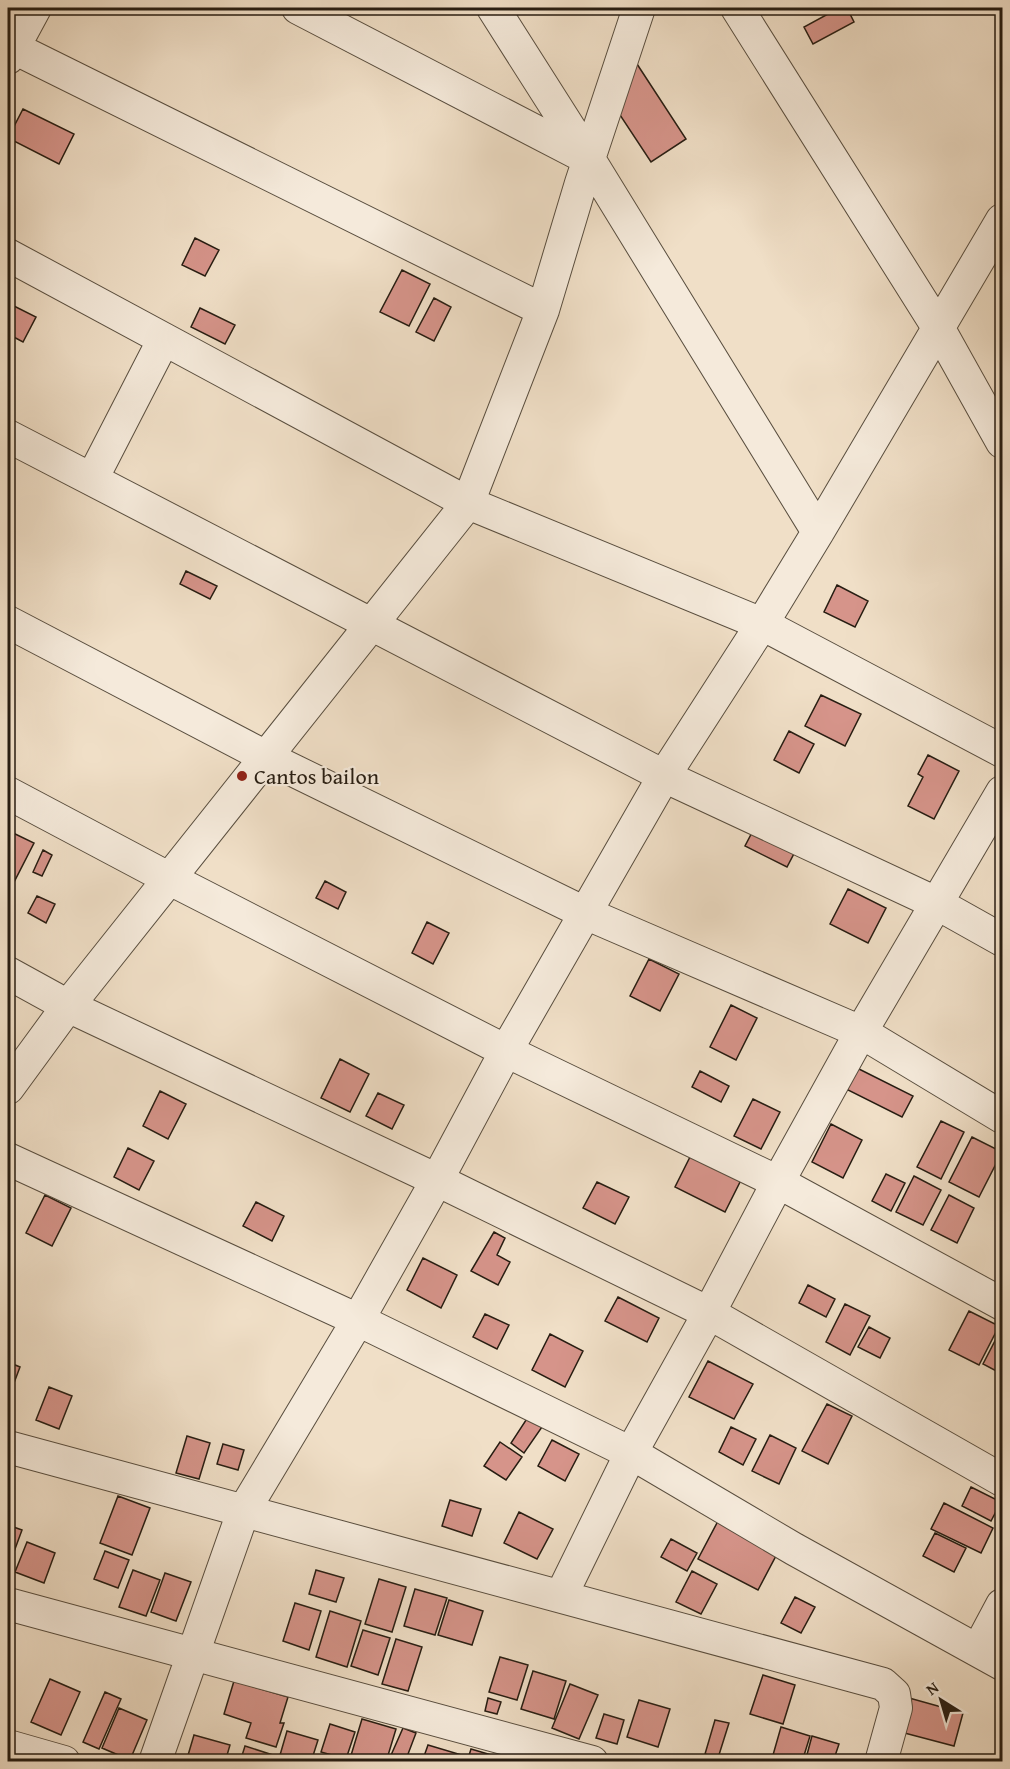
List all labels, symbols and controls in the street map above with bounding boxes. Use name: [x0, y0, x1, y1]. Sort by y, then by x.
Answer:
place label: Cantos bailon: [254, 760, 380, 792]
marker: Cantos bailon: [235, 769, 249, 783]
north arrow: [911, 1670, 971, 1730]
text: N: [920, 1675, 944, 1701]

